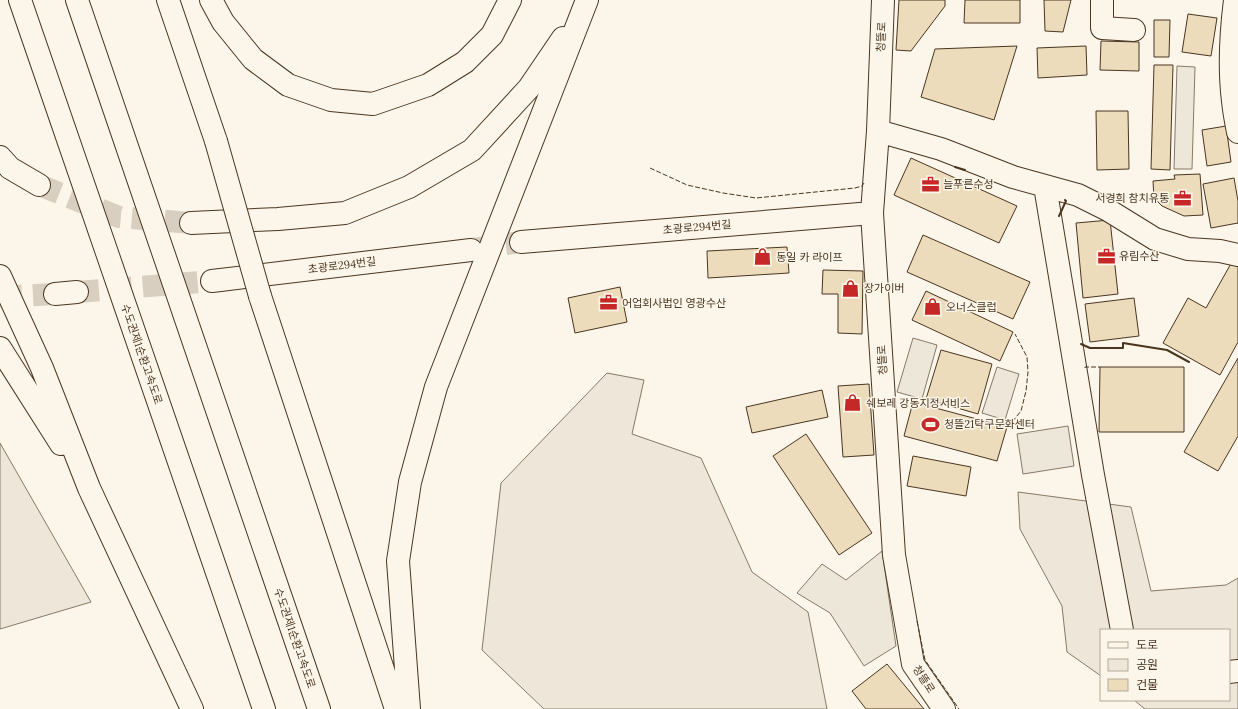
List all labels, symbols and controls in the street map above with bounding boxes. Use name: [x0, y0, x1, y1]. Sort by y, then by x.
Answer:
street label: 청뜰로: [873, 22, 889, 52]
office icon: 늘푸른수성: [920, 174, 940, 194]
place label: 늘푸른수성: [943, 177, 994, 191]
office icon: 서경희 참치유통: [1172, 188, 1192, 208]
place label: 서경희 참치유통: [1095, 191, 1169, 205]
street label: 초광로294번길: [662, 217, 732, 237]
office icon: 유림수산: [1096, 246, 1116, 266]
shop icon: 동일 카 라이프: [753, 247, 773, 267]
place label: 유림수산: [1119, 249, 1159, 263]
place label: 동일 카 라이프: [776, 250, 843, 264]
street label: 초광로294번길: [307, 254, 377, 276]
shop icon: 장가이버: [841, 278, 861, 298]
place label: 장가이버: [864, 281, 904, 295]
office icon: 어업회사법인 영광수산: [599, 293, 619, 313]
place label: 어업회사법인 영광수산: [622, 296, 726, 310]
shop icon: 오너스클럽: [923, 297, 943, 317]
place label: 오너스클럽: [946, 300, 997, 314]
street label: 수도권제1순환고속도로: [118, 302, 166, 406]
street label: 청뜰로: [874, 344, 890, 376]
shop icon: 쉐보레 강동지정서비스: [843, 393, 863, 413]
place label: 쉐보레 강동지정서비스: [866, 396, 970, 410]
sports icon: 청뜰21탁구문화센터: [921, 414, 941, 434]
place label: 청뜰21탁구문화센터: [944, 417, 1035, 431]
street label: 수도권제1순환고속도로: [271, 586, 319, 690]
legend: [1100, 629, 1230, 701]
text: 도로: [1136, 637, 1158, 652]
text: 공원: [1136, 657, 1158, 672]
street label: 청뜰로: [910, 662, 938, 696]
text: 건물: [1136, 677, 1158, 692]

